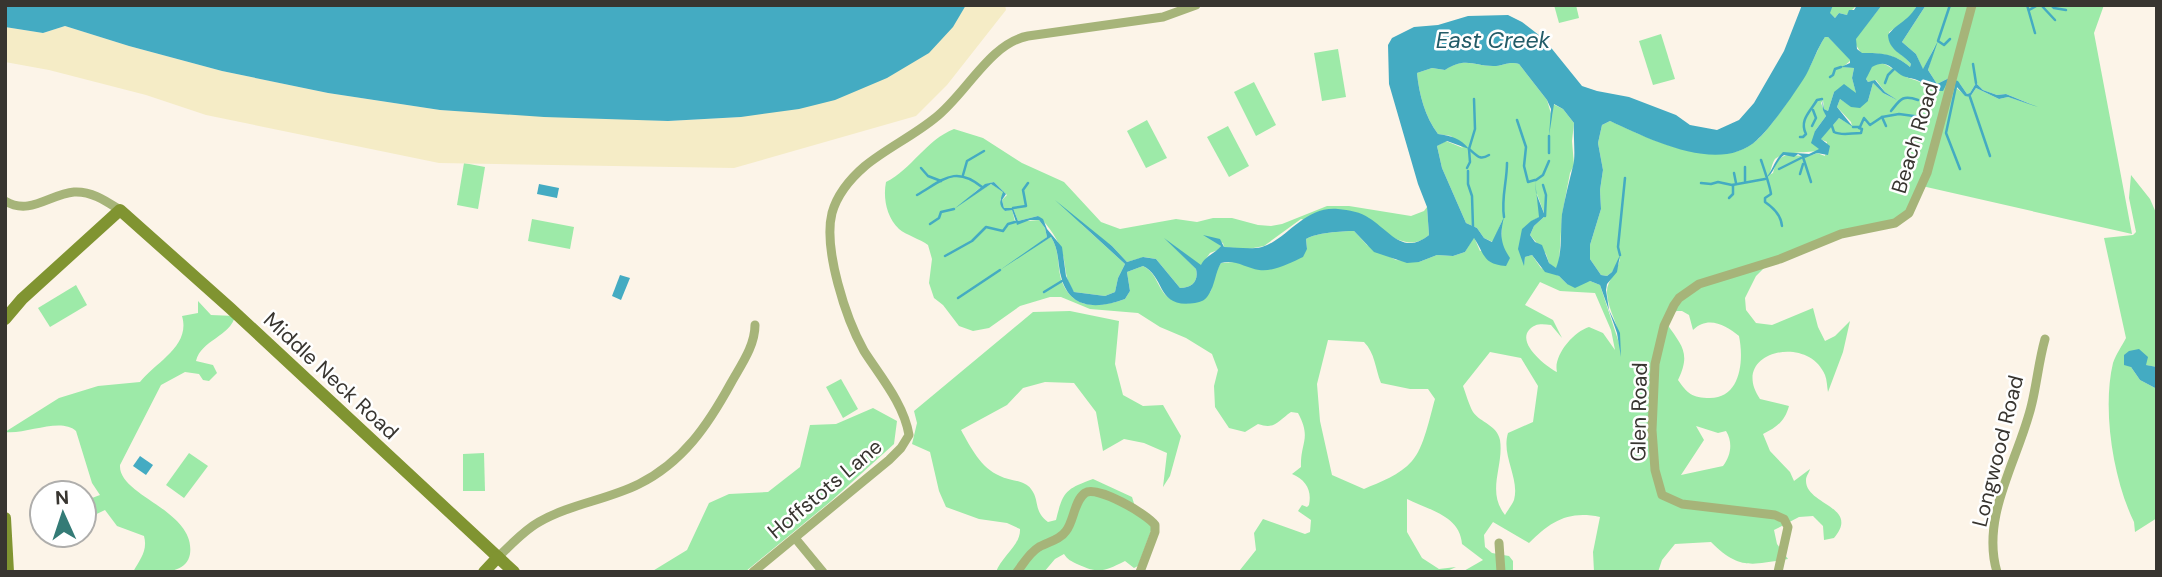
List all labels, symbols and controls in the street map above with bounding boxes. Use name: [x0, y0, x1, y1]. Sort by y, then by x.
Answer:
water label: East Creek: [1436, 25, 1551, 55]
street label: Beach Road: [1885, 79, 1945, 197]
street label: Middle Neck Road: [258, 306, 404, 446]
street label: Glen Road: [1624, 362, 1654, 462]
street label: Longwood Road: [1966, 372, 2030, 530]
street label: Hoffstots Lane: [762, 433, 888, 545]
north arrow: [28, 479, 98, 549]
text: N: [55, 485, 70, 510]

